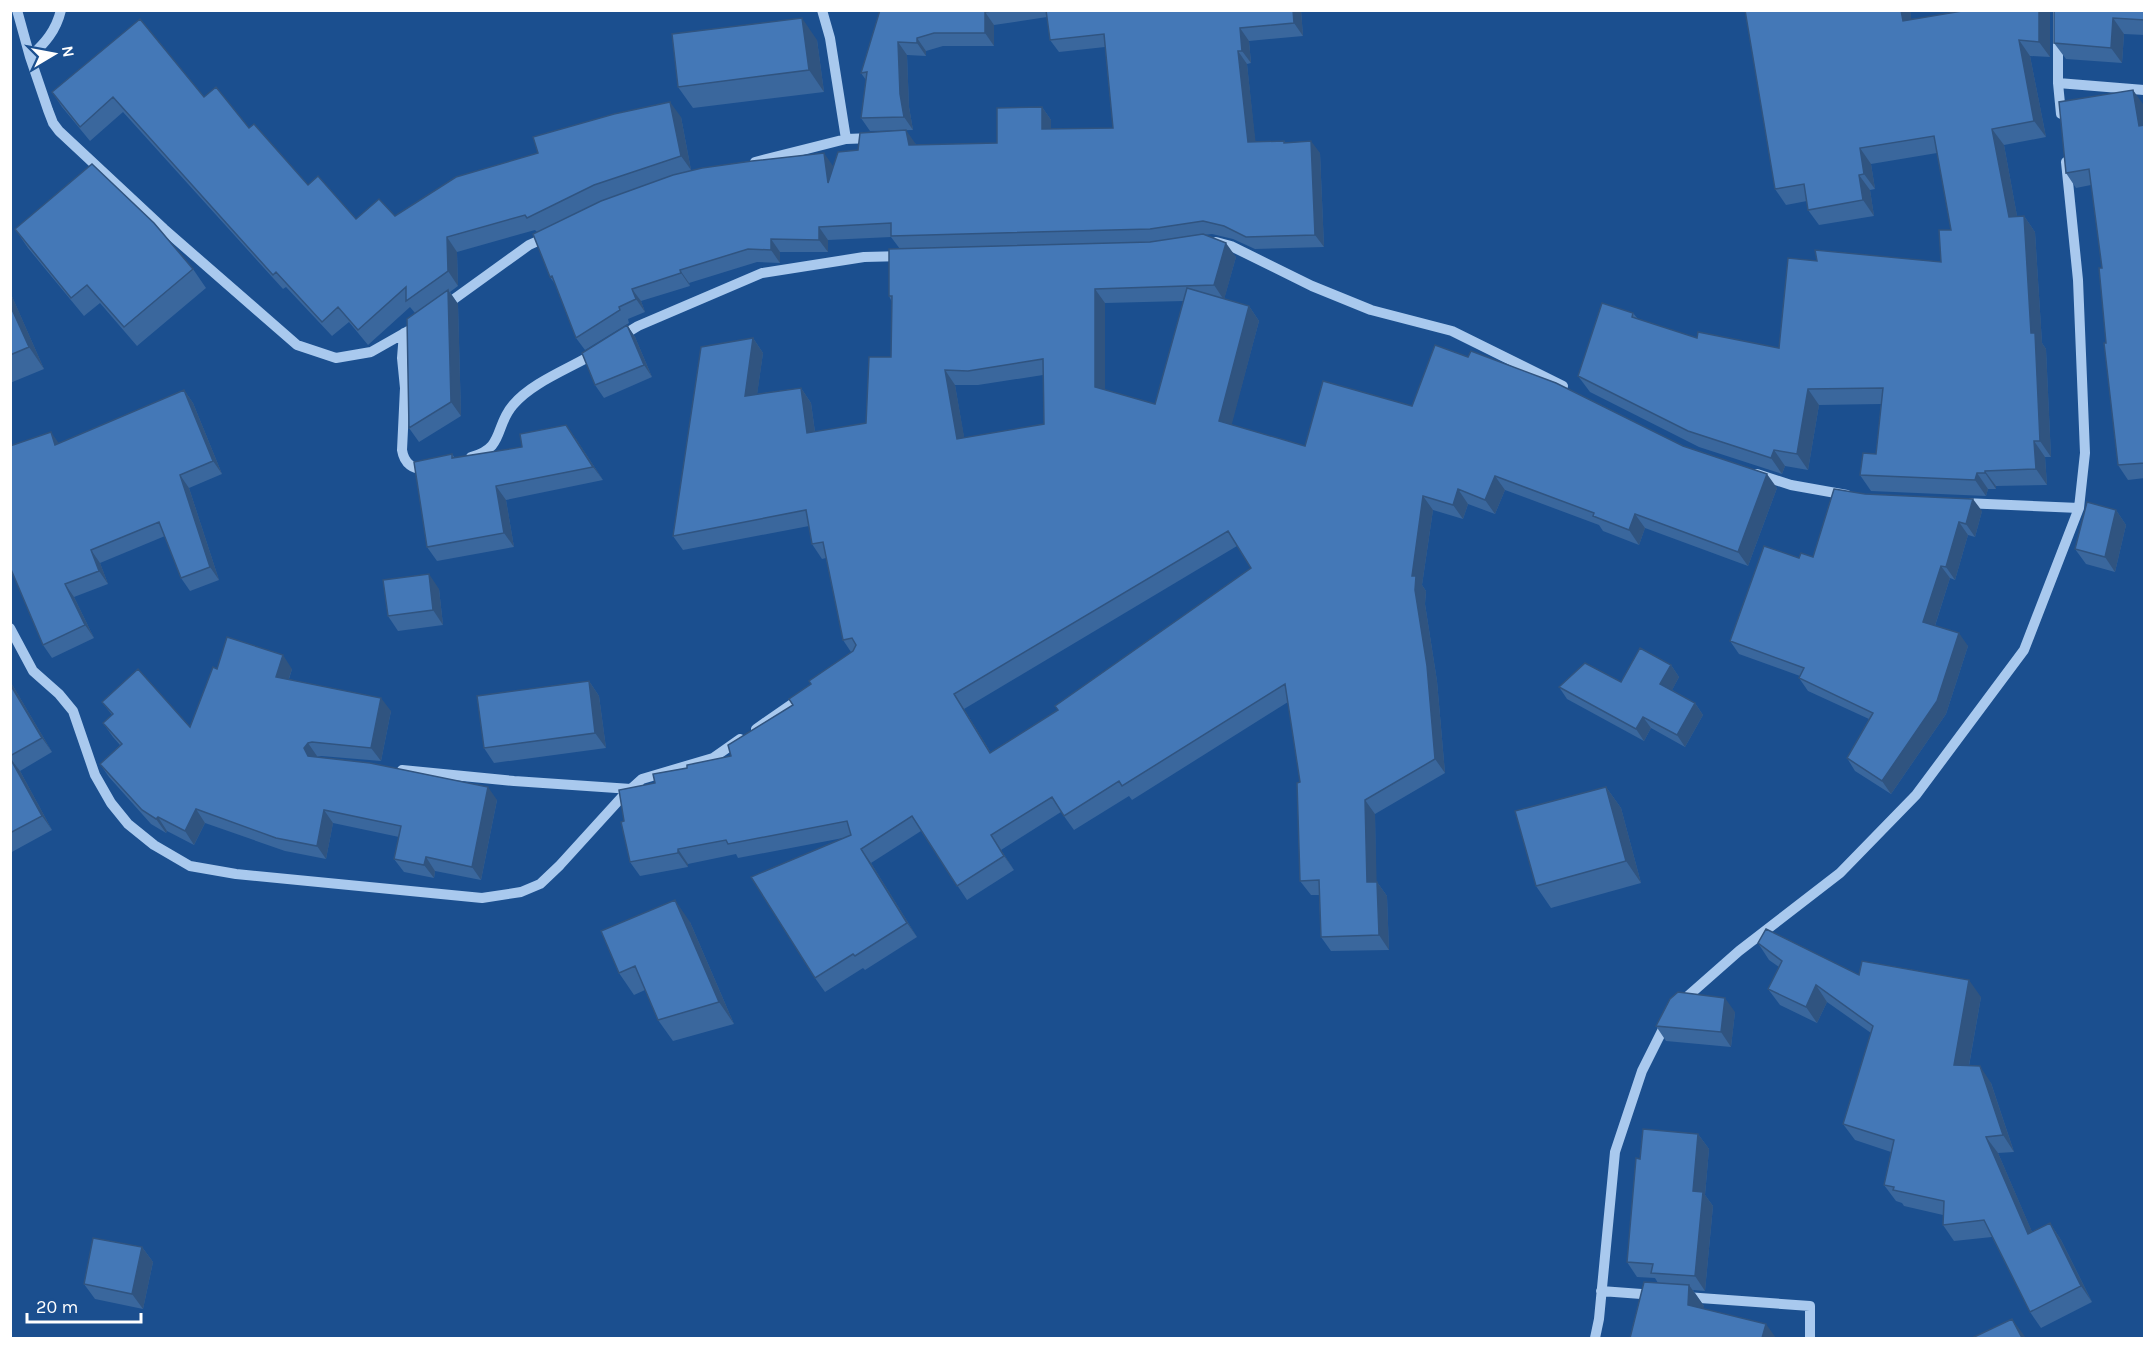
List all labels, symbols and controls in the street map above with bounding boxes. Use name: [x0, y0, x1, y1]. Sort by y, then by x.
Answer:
north arrow: [24, 24, 84, 84]
text: N: [58, 44, 79, 59]
scale bar: [27, 1286, 141, 1324]
text: 20 m: [36, 1296, 78, 1318]

